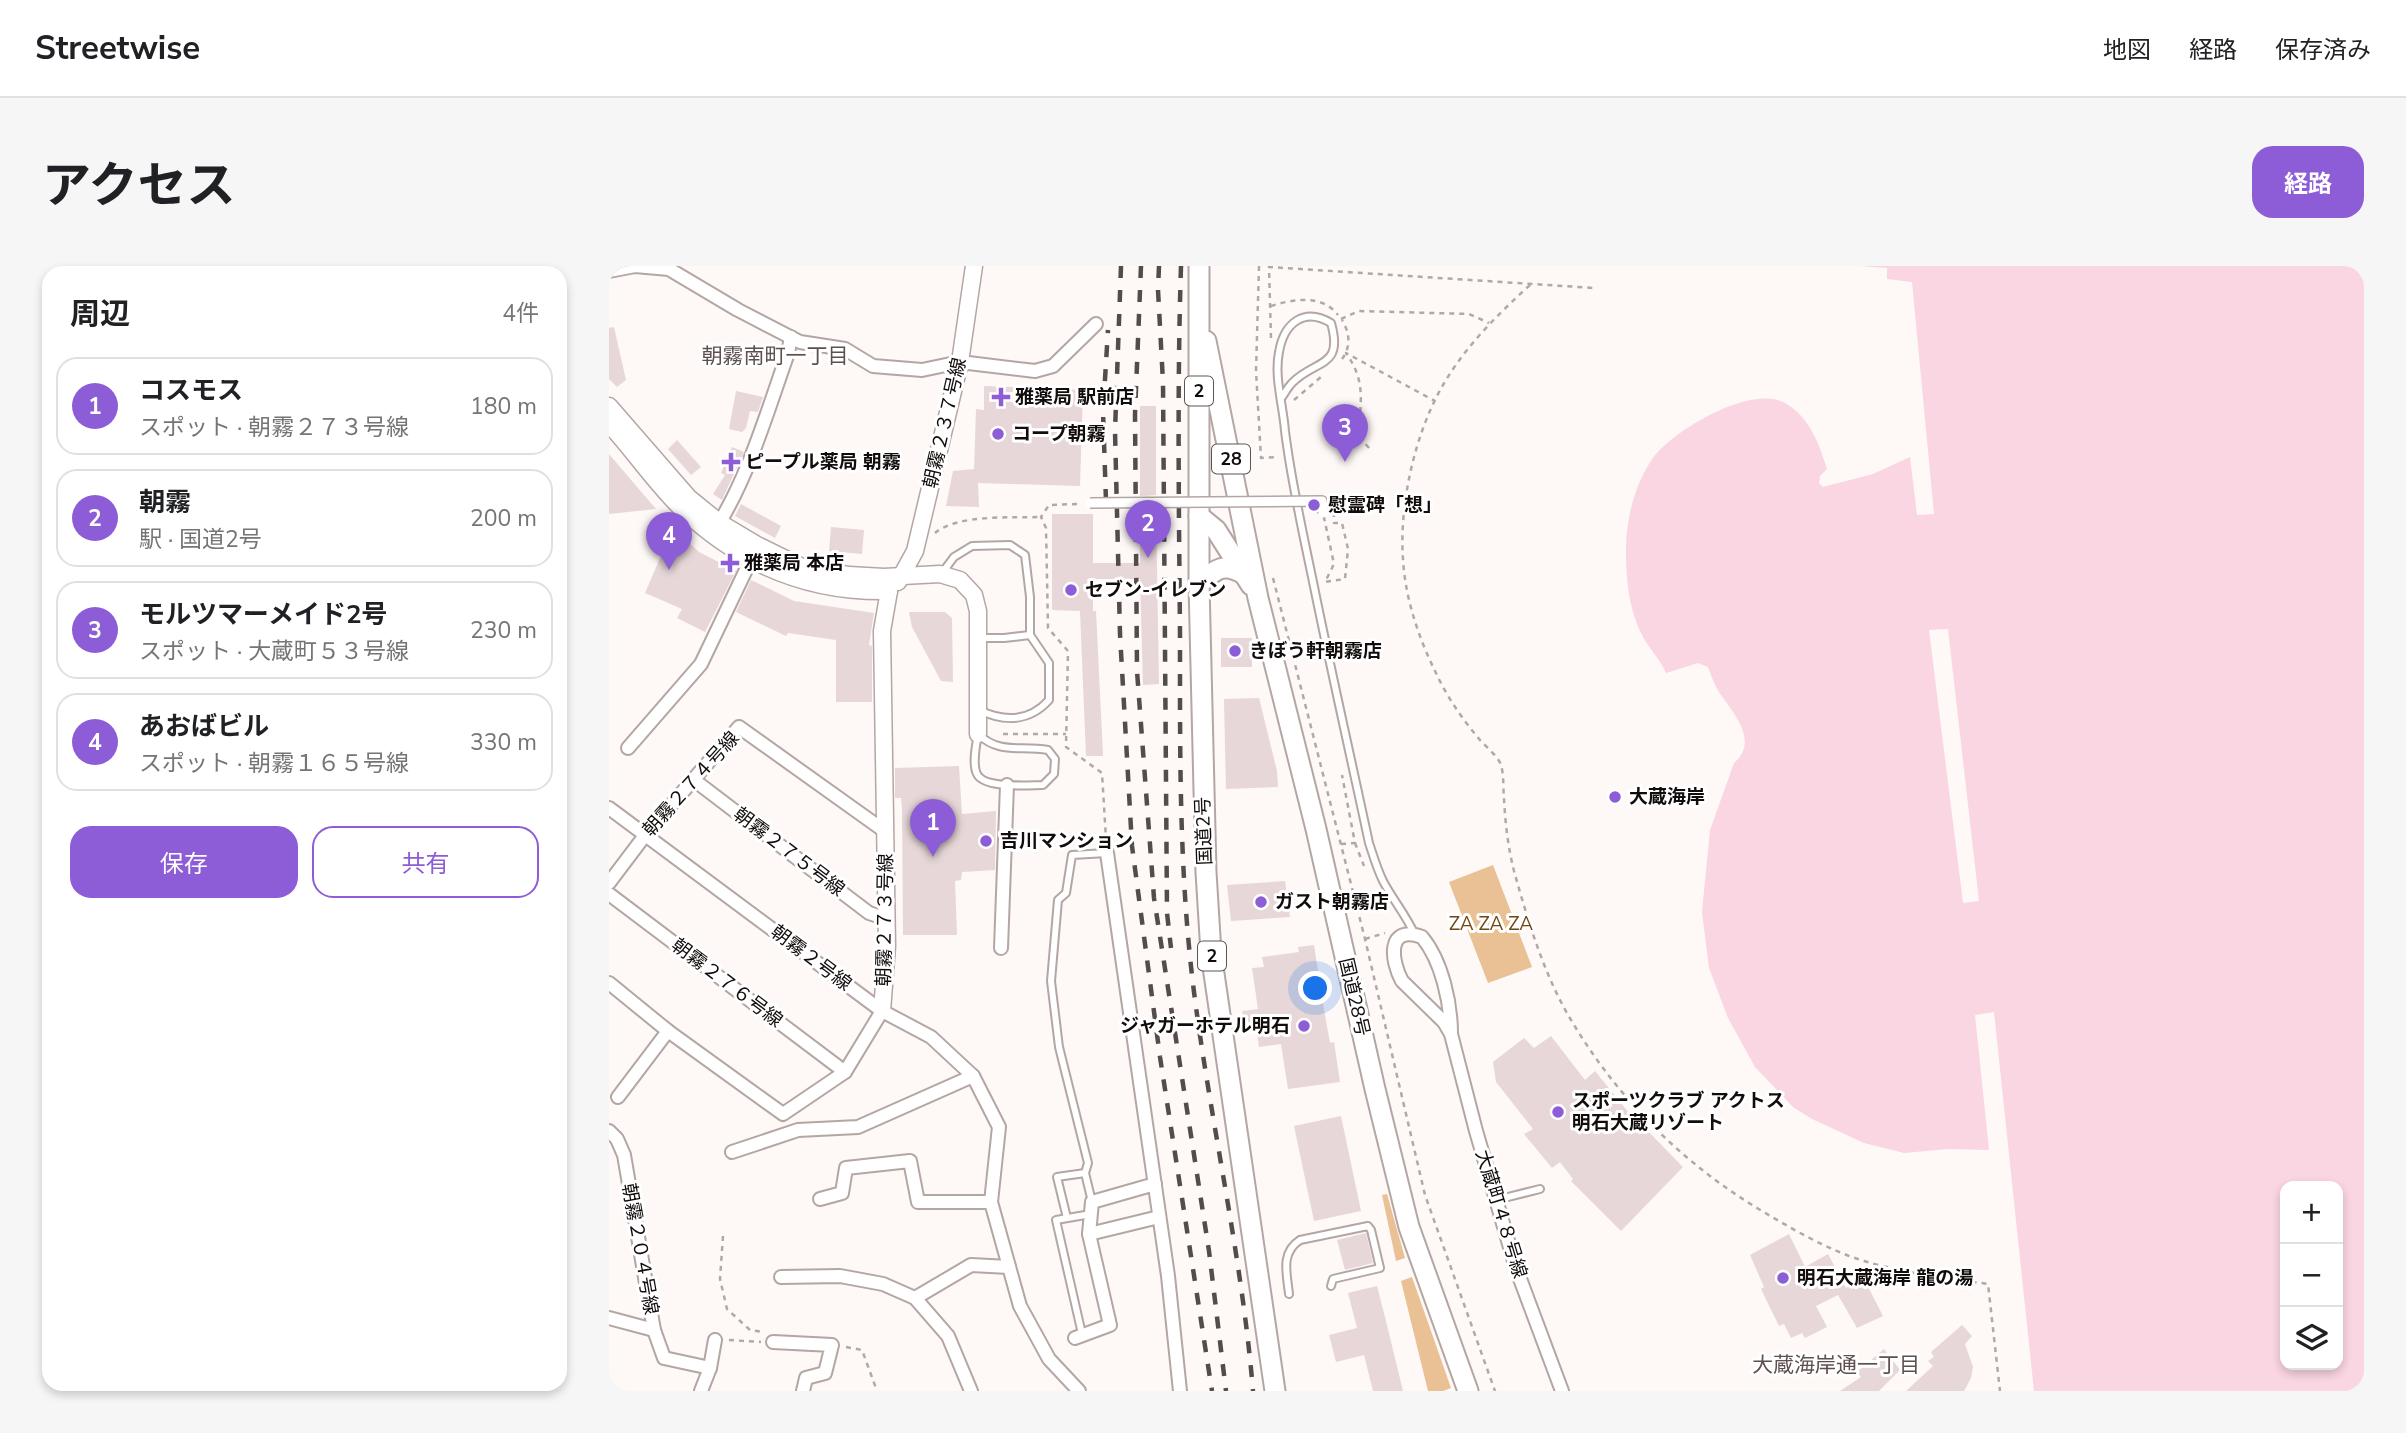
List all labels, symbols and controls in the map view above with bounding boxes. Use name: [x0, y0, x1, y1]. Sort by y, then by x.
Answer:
text: Streetwise: [35, 26, 200, 71]
text: 地図: [2103, 34, 2151, 66]
text: 経路: [2189, 34, 2237, 66]
text: 保存済み: [2275, 34, 2371, 66]
button: 経路: [2252, 146, 2364, 218]
text: アクセス: [42, 152, 236, 219]
text: 周辺: [70, 294, 130, 335]
text: 4件: [502, 298, 539, 329]
district label: 朝霧南町一丁目: [702, 342, 849, 370]
street label: 朝霧２３７号線: [917, 355, 973, 491]
text: コスモス: [139, 373, 243, 408]
road number: 2: [1185, 376, 1213, 406]
place label: 雅薬局 駅前店: [1015, 384, 1134, 410]
marker: 雅薬局 駅前店: [993, 389, 1009, 405]
text: 1: [88, 391, 102, 422]
text: 180 m: [470, 391, 537, 422]
pin: 3: [1322, 404, 1368, 462]
text: スポット · 朝霧２７３号線: [139, 412, 409, 443]
place label: コープ朝霧: [1012, 421, 1106, 447]
marker: コープ朝霧: [990, 426, 1006, 442]
road number: 28: [1212, 444, 1250, 474]
place label: ピープル薬局 朝霧: [745, 449, 901, 475]
marker: ピープル薬局 朝霧: [723, 454, 739, 470]
text: 朝霧: [139, 485, 191, 520]
place label: 慰霊碑「想」: [1328, 492, 1442, 518]
marker: 慰霊碑「想」: [1306, 497, 1322, 513]
pin: 2: [1125, 500, 1171, 558]
text: 2: [88, 503, 102, 534]
text: 200 m: [470, 503, 537, 534]
pin: 4: [646, 512, 692, 570]
text: 駅 · 国道2号: [139, 524, 262, 555]
place label: 雅薬局 本店: [744, 550, 844, 576]
marker: 雅薬局 本店: [722, 555, 738, 571]
place label: セブン-イレブン: [1085, 577, 1226, 603]
marker: セブン-イレブン: [1063, 582, 1079, 598]
text: モルツマーメイド2号: [139, 597, 388, 632]
text: 3: [88, 615, 102, 646]
text: 230 m: [470, 615, 537, 646]
text: スポット · 大蔵町５３号線: [139, 636, 409, 667]
place label: きぼう軒朝霧店: [1249, 638, 1382, 664]
marker: きぼう軒朝霧店: [1227, 643, 1243, 659]
text: あおばビル: [139, 709, 269, 744]
street label: 朝霧２７４号線: [637, 726, 745, 842]
text: 4: [88, 727, 102, 758]
text: 330 m: [470, 727, 537, 758]
text: スポット · 朝霧１６５号線: [139, 748, 409, 779]
place label: 大蔵海岸: [1629, 784, 1705, 810]
marker: 大蔵海岸: [1607, 789, 1623, 805]
street label: 国道2号: [1190, 796, 1218, 866]
pin: 1: [910, 799, 956, 857]
street label: 朝霧２７５号線: [728, 802, 850, 902]
button: 保存: [70, 826, 298, 898]
button: 共有: [312, 826, 539, 898]
place label: 吉川マンション: [1000, 828, 1133, 854]
marker: 吉川マンション: [978, 833, 994, 849]
street label: 朝霧２７３号線: [871, 853, 899, 987]
place label: ガスト朝霧店: [1275, 889, 1389, 915]
marker: ガスト朝霧店: [1253, 894, 1269, 910]
park label: ZA ZA ZA: [1449, 911, 1533, 937]
street label: 朝霧２号線: [765, 919, 857, 997]
street label: 朝霧２７６号線: [666, 933, 788, 1033]
road number: 2: [1198, 942, 1226, 970]
street label: 国道28号: [1332, 955, 1376, 1039]
your location: [1298, 971, 1332, 1005]
place label: ジャガーホテル明石: [1120, 1013, 1290, 1039]
marker: ジャガーホテル明石: [1296, 1018, 1312, 1034]
place label: スポーツクラブ アクトス 明石大蔵リゾート: [1572, 1088, 1785, 1136]
marker: スポーツクラブ アクトス 明石大蔵リゾート: [1550, 1104, 1566, 1120]
street label: 大蔵町４８号線: [1469, 1147, 1533, 1281]
street label: 朝霧２０４号線: [616, 1181, 664, 1317]
map controls: [2280, 1181, 2343, 1370]
button: +: [2280, 1181, 2343, 1244]
button: −: [2280, 1244, 2343, 1307]
place label: 明石大蔵海岸 龍の湯: [1797, 1265, 1973, 1291]
marker: 明石大蔵海岸 龍の湯: [1775, 1270, 1791, 1286]
button: layers: [2280, 1307, 2343, 1370]
district label: 大蔵海岸通一丁目: [1752, 1351, 1920, 1379]

